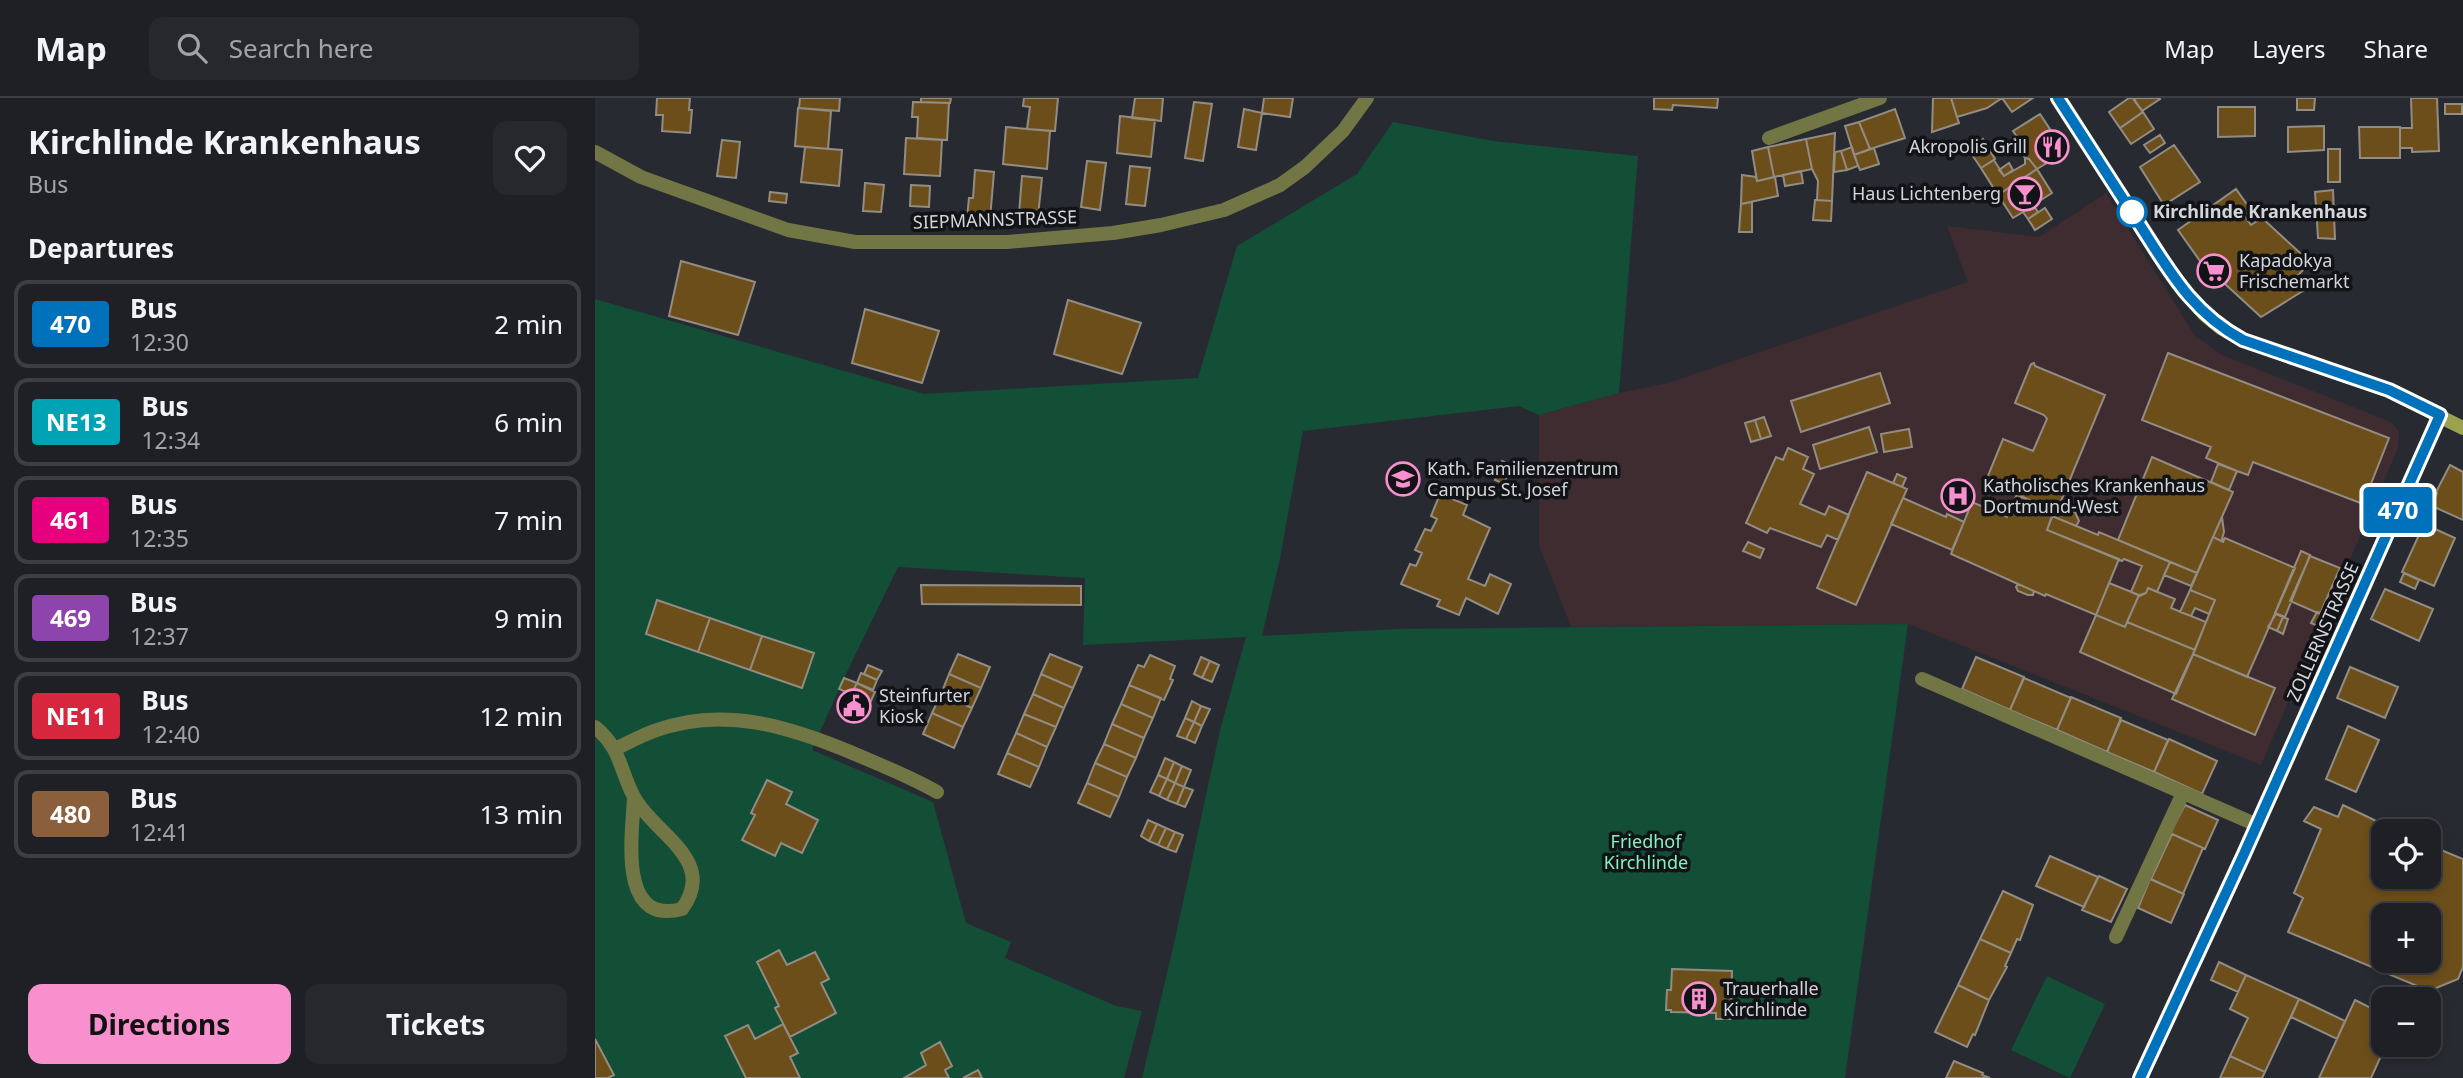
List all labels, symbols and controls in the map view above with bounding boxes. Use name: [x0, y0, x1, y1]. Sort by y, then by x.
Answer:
search box: [149, 17, 639, 80]
text: Map: [35, 26, 107, 71]
icon: search: [173, 29, 211, 67]
text: Search here: [229, 30, 373, 66]
text: Map: [2164, 32, 2214, 65]
text: Layers: [2252, 32, 2326, 65]
text: Share: [2364, 32, 2428, 65]
text: Kirchlinde Krankenhaus: [28, 119, 421, 164]
button: heart: [493, 121, 567, 195]
restaurant icon: Akropolis Grill: [2033, 128, 2071, 166]
place label: Akropolis Grill: [1909, 134, 2027, 158]
text: Bus: [28, 168, 68, 200]
bar icon: Haus Lichtenberg: [2006, 175, 2044, 213]
place label: Haus Lichtenberg: [1852, 181, 2001, 205]
marker: Kirchlinde Krankenhaus: [2117, 197, 2147, 227]
place label: Kirchlinde Krankenhaus: [2153, 199, 2367, 223]
street label: SIEPMANNSTRASSE: [912, 204, 1078, 234]
text: Departures: [28, 230, 174, 266]
place label: Kapadokya Frischemarkt: [2239, 248, 2350, 293]
supermarket icon: Kapadokya Frischemarkt: [2195, 252, 2233, 290]
text: Bus: [130, 290, 177, 326]
text: 2 min: [494, 306, 563, 342]
text: 470: [50, 307, 91, 340]
text: 12:30: [130, 326, 189, 358]
text: Bus: [141, 388, 189, 424]
text: 6 min: [494, 404, 563, 440]
text: NE13: [46, 405, 106, 438]
text: 12:34: [141, 424, 200, 456]
place label: Kath. Familienzentrum Campus St. Josef: [1427, 456, 1618, 501]
school or university icon: Kath. Familienzentrum Campus St. Josef: [1384, 460, 1422, 498]
place label: Katholisches Krankenhaus Dortmund-West: [1983, 473, 2205, 518]
hospital icon: Katholisches Krankenhaus Dortmund-West: [1939, 477, 1977, 515]
text: Bus: [130, 486, 177, 522]
line badge: 470: [2358, 487, 2438, 533]
text: 470: [2377, 493, 2419, 526]
text: 7 min: [494, 502, 563, 538]
text: 461: [50, 503, 91, 536]
text: 12:35: [130, 522, 189, 554]
street label: ZOLLERNSTRASSE: [2281, 558, 2364, 705]
text: Bus: [130, 584, 177, 620]
text: 9 min: [494, 600, 563, 636]
text: 469: [50, 601, 91, 634]
text: 12:37: [130, 620, 189, 652]
text: Bus: [141, 682, 189, 718]
place label: Steinfurter Kiosk: [879, 683, 971, 728]
public building icon: Steinfurter Kiosk: [835, 687, 873, 725]
text: 12 min: [479, 698, 563, 734]
text: NE11: [46, 699, 106, 732]
text: 12:40: [141, 718, 200, 750]
text: Bus: [130, 780, 177, 816]
text: 13 min: [479, 796, 563, 832]
text: 480: [50, 797, 91, 830]
text: 12:41: [130, 816, 189, 848]
map controls: [2371, 819, 2441, 1057]
button: locate: [2371, 819, 2441, 889]
park label: Friedhof Kirchlinde: [1604, 829, 1688, 874]
button: +: [2371, 903, 2441, 973]
place label: Trauerhalle Kirchlinde: [1723, 976, 1819, 1021]
building icon: Trauerhalle Kirchlinde: [1680, 980, 1718, 1018]
button: Directions: [28, 984, 291, 1064]
button: Tickets: [305, 984, 567, 1064]
button: −: [2371, 987, 2441, 1057]

